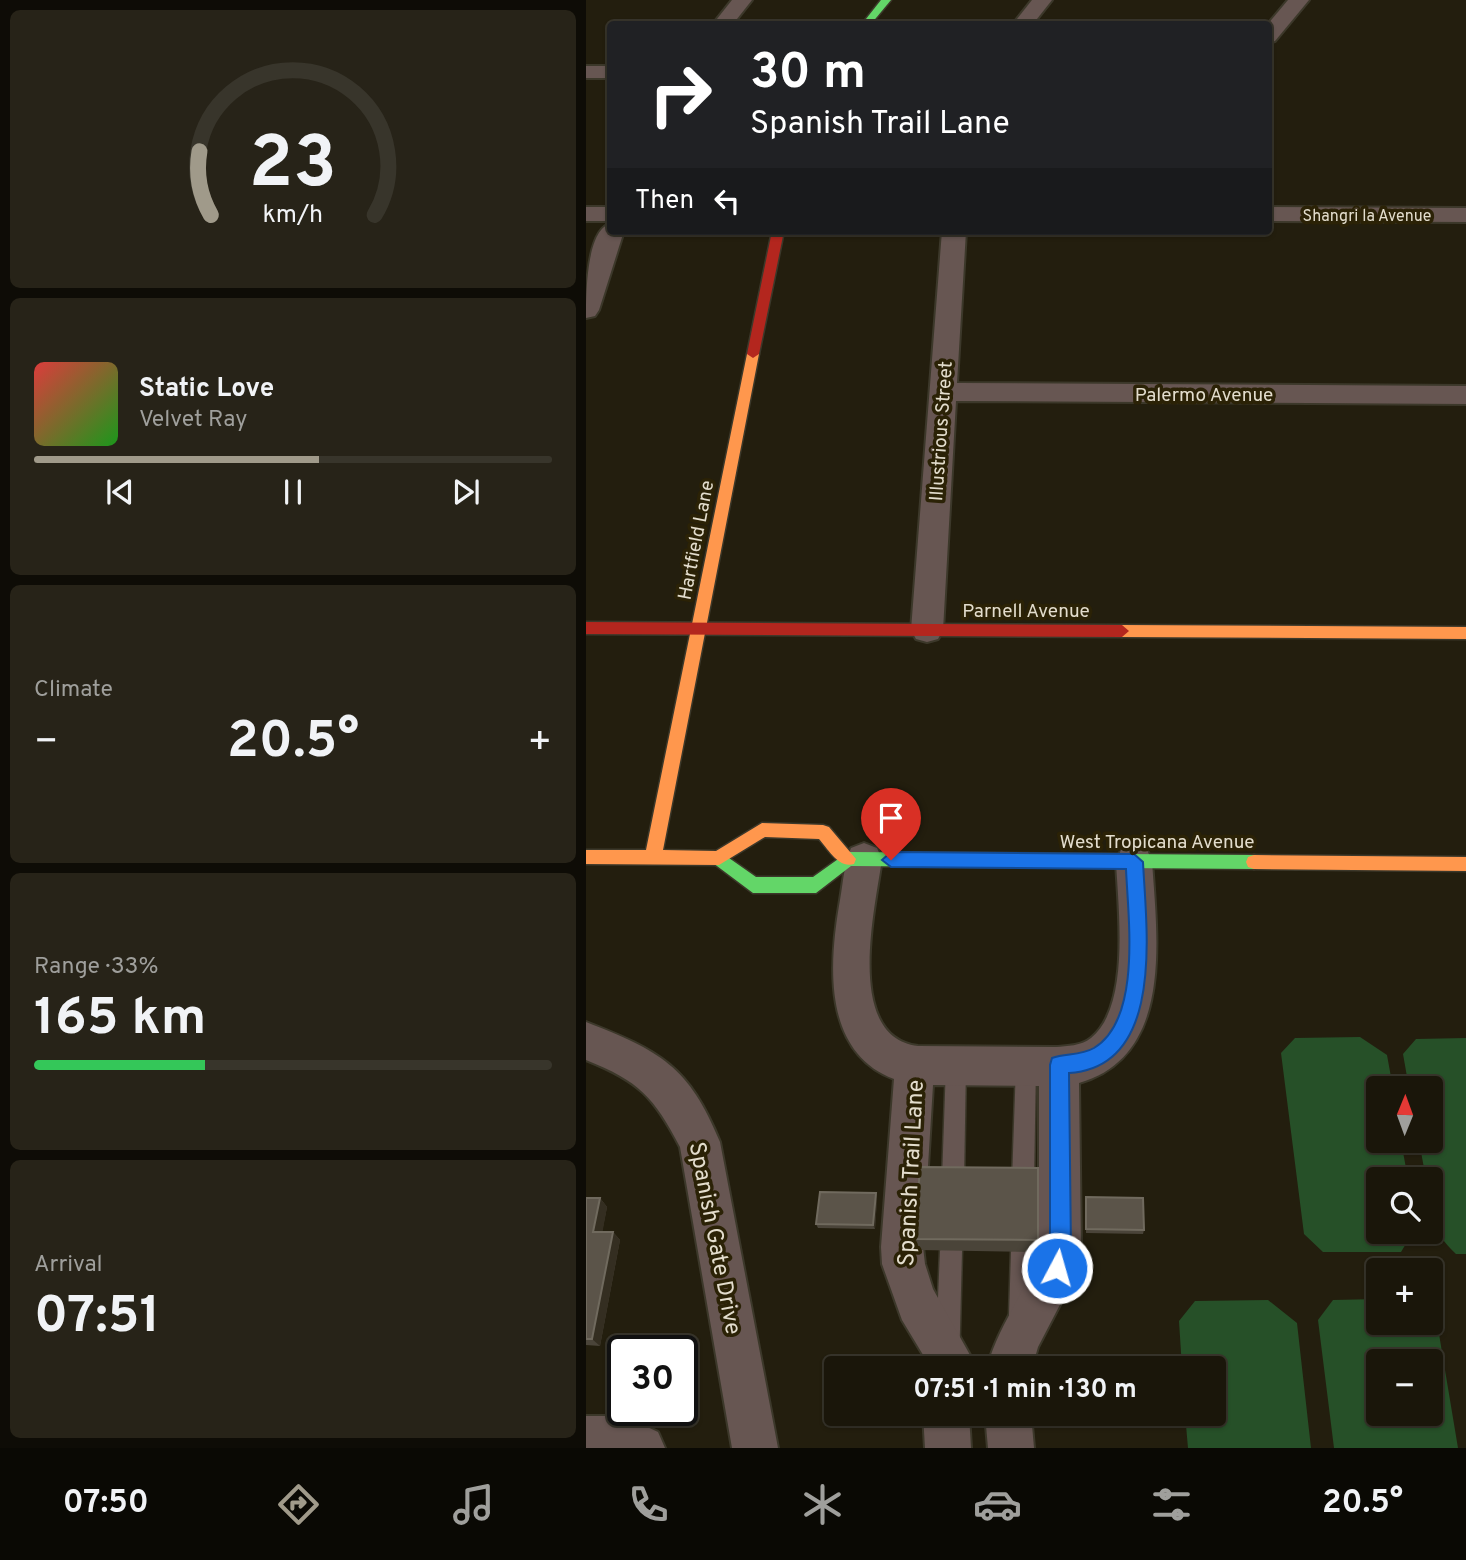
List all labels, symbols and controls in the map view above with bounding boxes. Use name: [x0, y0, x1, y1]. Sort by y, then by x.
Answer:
text: 30 m: [750, 44, 866, 106]
icon: right: [635, 49, 726, 140]
text: Spanish Trail Lane: [750, 105, 1010, 145]
text: 23: [249, 121, 337, 213]
icon: left: [708, 182, 746, 220]
text: Then: [635, 185, 694, 218]
text: km/h: [263, 200, 323, 232]
street label: Shangri la Avenue: [1303, 207, 1431, 227]
street label: Illustrious Street: [925, 360, 959, 502]
text: Static Love: [139, 373, 274, 406]
street label: Palermo Avenue: [1135, 384, 1273, 408]
text: Velvet Ray: [139, 406, 247, 435]
icon: previous: [101, 473, 139, 511]
icon: pause: [274, 473, 312, 511]
icon: next: [447, 473, 485, 511]
street label: Hartfield Lane: [674, 479, 720, 602]
street label: Parnell Avenue: [962, 600, 1090, 624]
text: Climate: [34, 676, 113, 705]
text: 20.5°: [227, 710, 359, 776]
text: −: [34, 719, 59, 768]
text: +: [527, 719, 552, 768]
pin: [861, 788, 921, 860]
icon: arrive: [872, 799, 910, 837]
street label: West Tropicana Avenue: [1059, 831, 1255, 855]
text: Range · 33%: [34, 953, 158, 982]
text: 165 km: [34, 987, 206, 1053]
north arrow: [1366, 1076, 1444, 1153]
map controls: [1366, 1076, 1443, 1426]
street label: Spanish Trail Lane: [893, 1079, 932, 1267]
street label: Spanish Gate Drive: [681, 1140, 746, 1337]
button: search: [1366, 1167, 1443, 1244]
position arrow: [1020, 1231, 1094, 1305]
text: Arrival: [34, 1251, 103, 1280]
button: +: [1366, 1258, 1443, 1335]
text: 07:51: [34, 1285, 160, 1351]
speed limit sign: 30: [607, 1335, 698, 1426]
button: −: [1366, 1349, 1443, 1426]
text: 07:51 · 1 min · 130 m: [913, 1374, 1137, 1407]
icon: directions: [274, 1480, 323, 1529]
icon: music: [449, 1480, 498, 1529]
icon: phone: [624, 1480, 673, 1529]
icon: climate: [798, 1480, 847, 1529]
icon: car: [973, 1480, 1022, 1529]
icon: filters: [1147, 1480, 1196, 1529]
text: 07:50: [63, 1484, 149, 1524]
text: 20.5°: [1322, 1484, 1403, 1524]

